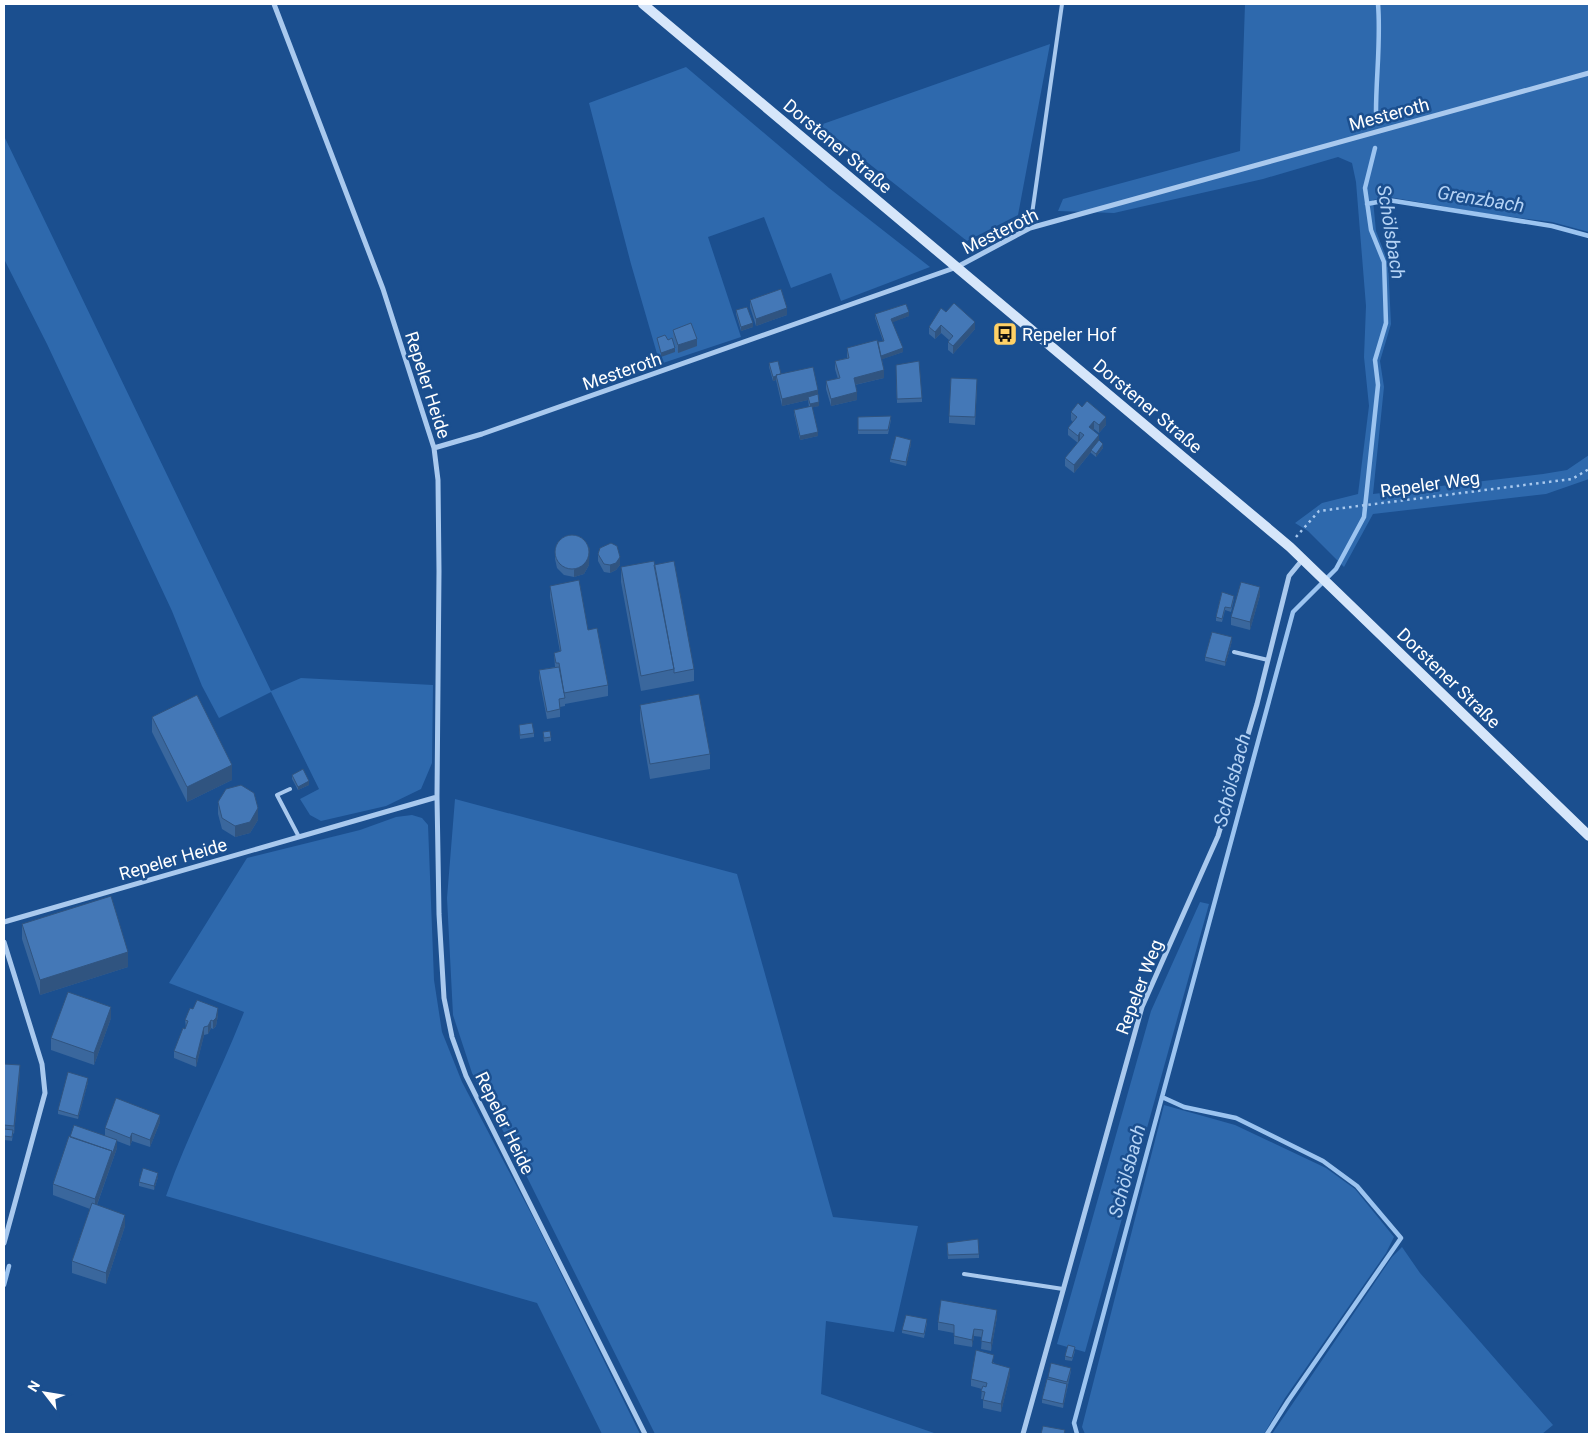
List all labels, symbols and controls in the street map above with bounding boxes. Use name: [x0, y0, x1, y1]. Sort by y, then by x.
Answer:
street label: Mesteroth: [1347, 93, 1431, 135]
street label: Dorstener Straße: [779, 94, 897, 198]
water label: Grenzbach: [1436, 181, 1526, 217]
water label: Schölsbach: [1372, 183, 1410, 281]
street label: Mesteroth: [959, 204, 1041, 258]
bus stop icon: Repeler Hof: [992, 321, 1018, 347]
place label: Repeler Hof: [1022, 324, 1117, 345]
street label: Repeler Heide: [401, 329, 455, 441]
street label: Mesteroth: [580, 348, 664, 394]
street label: Dorstener Straße: [1089, 354, 1207, 458]
street label: Repeler Weg: [1379, 467, 1481, 501]
street label: Dorstener Straße: [1393, 623, 1505, 733]
water label: Schölsbach: [1209, 731, 1255, 829]
street label: Repeler Heide: [117, 834, 229, 884]
street label: Repeler Weg: [1111, 936, 1167, 1038]
street label: Repeler Heide: [471, 1068, 539, 1178]
water label: Schölsbach: [1104, 1122, 1150, 1220]
north arrow: [20, 1368, 70, 1418]
text: N: [24, 1378, 43, 1395]

